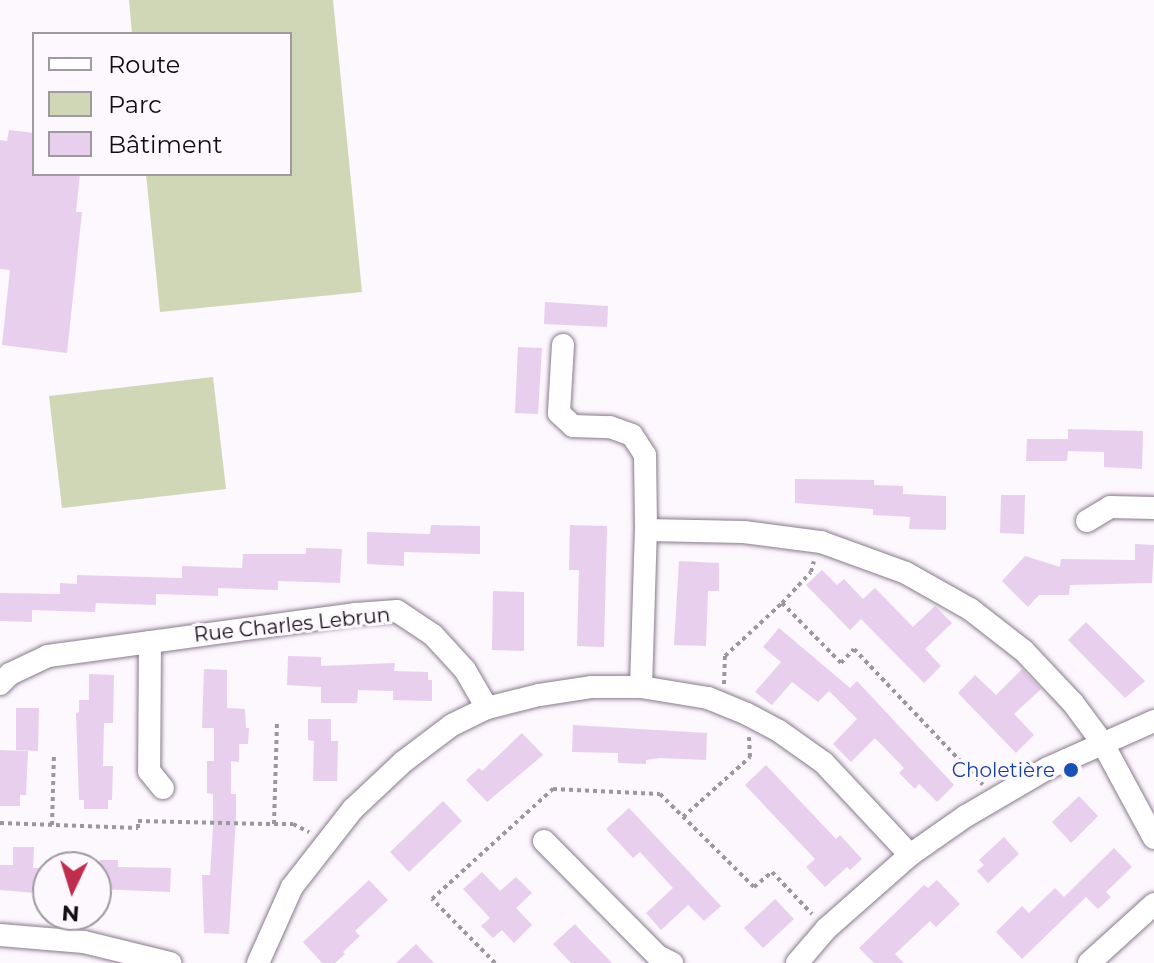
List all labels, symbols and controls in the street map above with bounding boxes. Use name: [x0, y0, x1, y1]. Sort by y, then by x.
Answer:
legend: [32, 32, 292, 176]
text: Route: [108, 50, 180, 79]
text: Parc: [108, 90, 162, 119]
text: Bâtiment: [108, 130, 222, 159]
street label: Rue Charles Lebrun: [193, 603, 391, 647]
place label: Choletière: [952, 758, 1055, 782]
marker: Choletière: [1062, 761, 1080, 779]
north arrow: [32, 851, 112, 931]
text: N: [61, 899, 80, 928]

